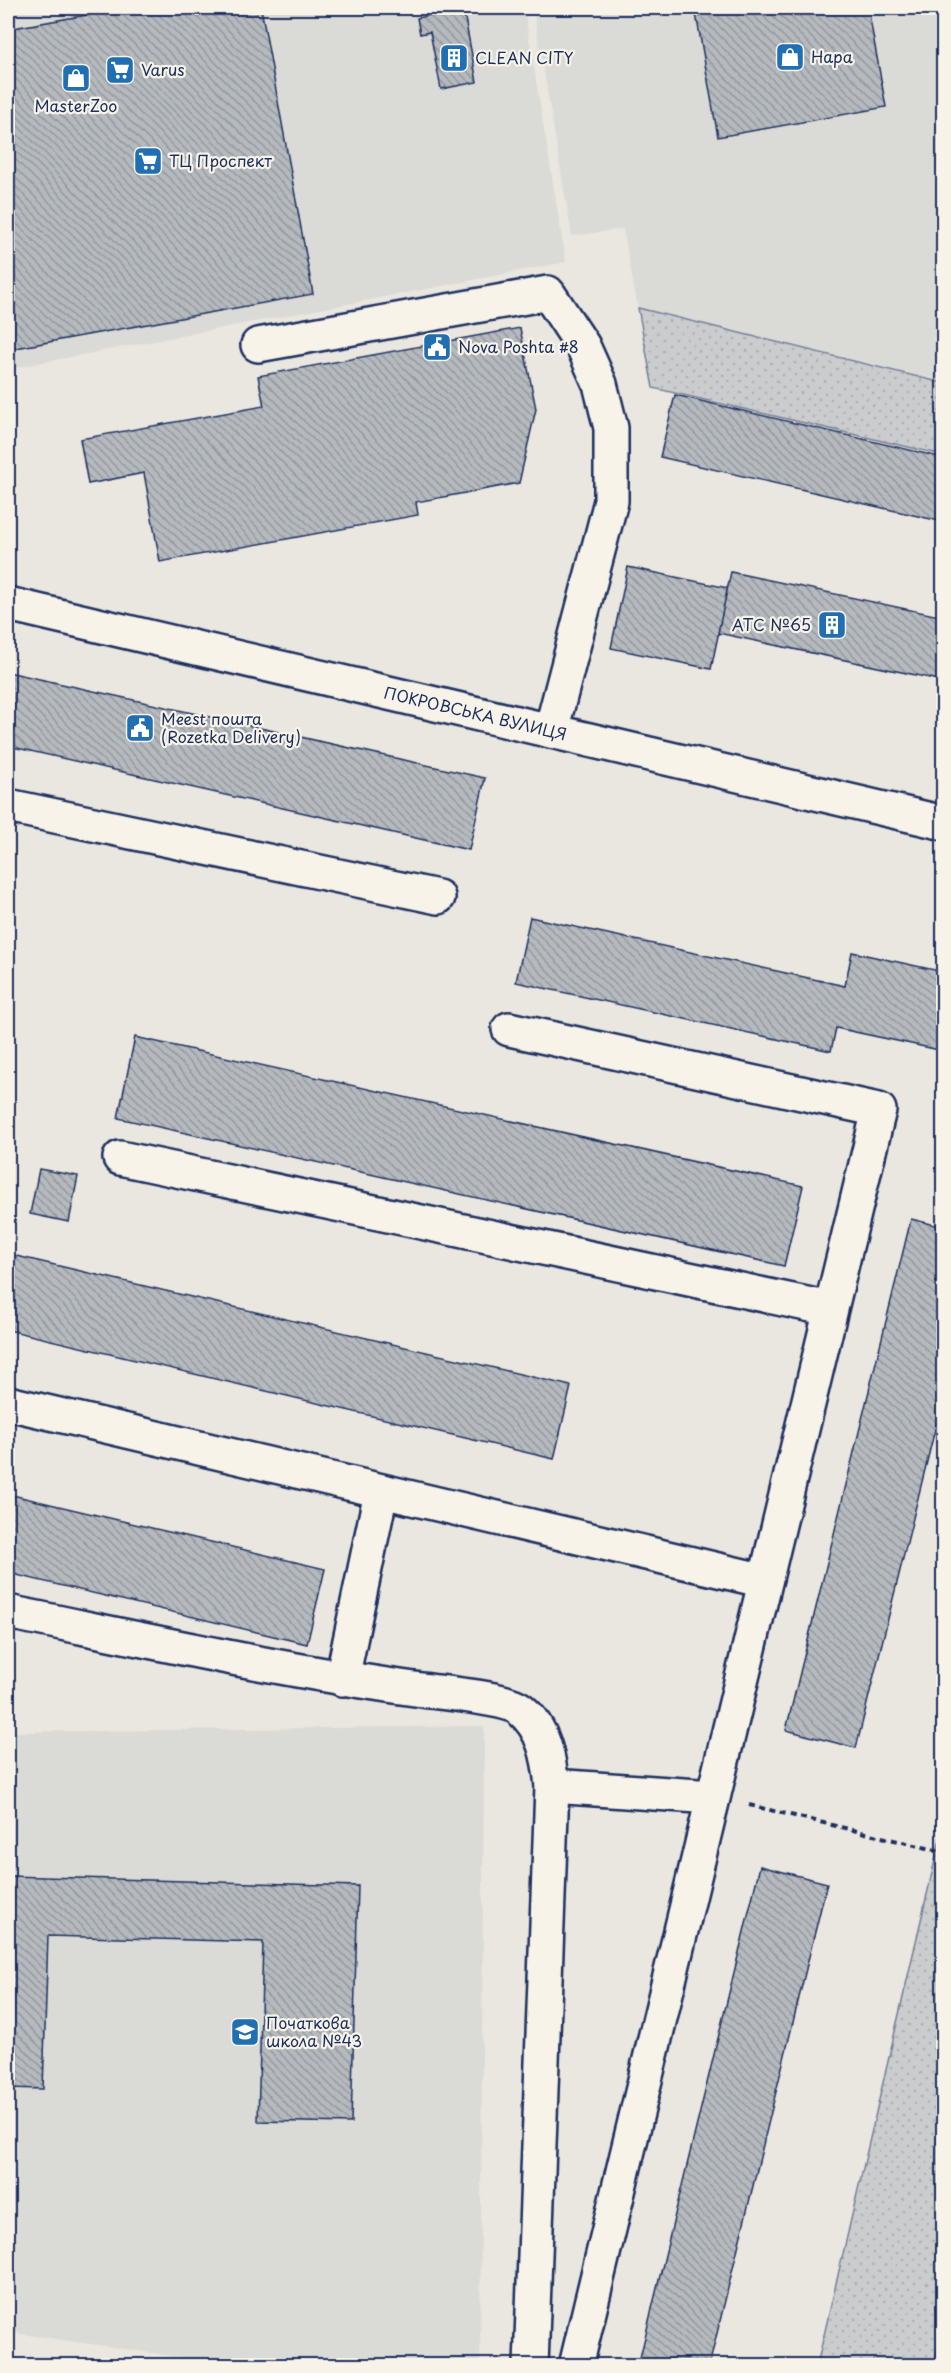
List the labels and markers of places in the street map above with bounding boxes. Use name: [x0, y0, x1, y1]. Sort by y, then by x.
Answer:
shop icon: Нара: [774, 41, 806, 73]
building icon: CLEAN CITY: [438, 42, 470, 74]
place label: Нара: [811, 44, 853, 68]
place label: CLEAN CITY: [475, 45, 574, 69]
supermarket icon: Varus: [104, 54, 136, 86]
place label: Varus: [141, 57, 185, 81]
shop icon: MasterZoo: [60, 62, 92, 94]
place label: MasterZoo: [35, 93, 117, 117]
supermarket icon: ТЦ Проспект: [132, 145, 164, 177]
place label: ТЦ Проспект: [169, 148, 272, 172]
public building icon: Nova Poshta #8: [421, 331, 453, 363]
place label: Nova Poshta #8: [458, 334, 579, 358]
building icon: АТС №65: [816, 609, 848, 641]
place label: АТС №65: [732, 612, 811, 636]
place label: Meest пошта (Rozetka Delivery): [161, 706, 301, 748]
public building icon: Meest пошта (Rozetka Delivery): [124, 712, 156, 744]
place label: Початкова школа №43: [266, 2010, 362, 2052]
school or university icon: Початкова школа №43: [229, 2016, 261, 2048]

